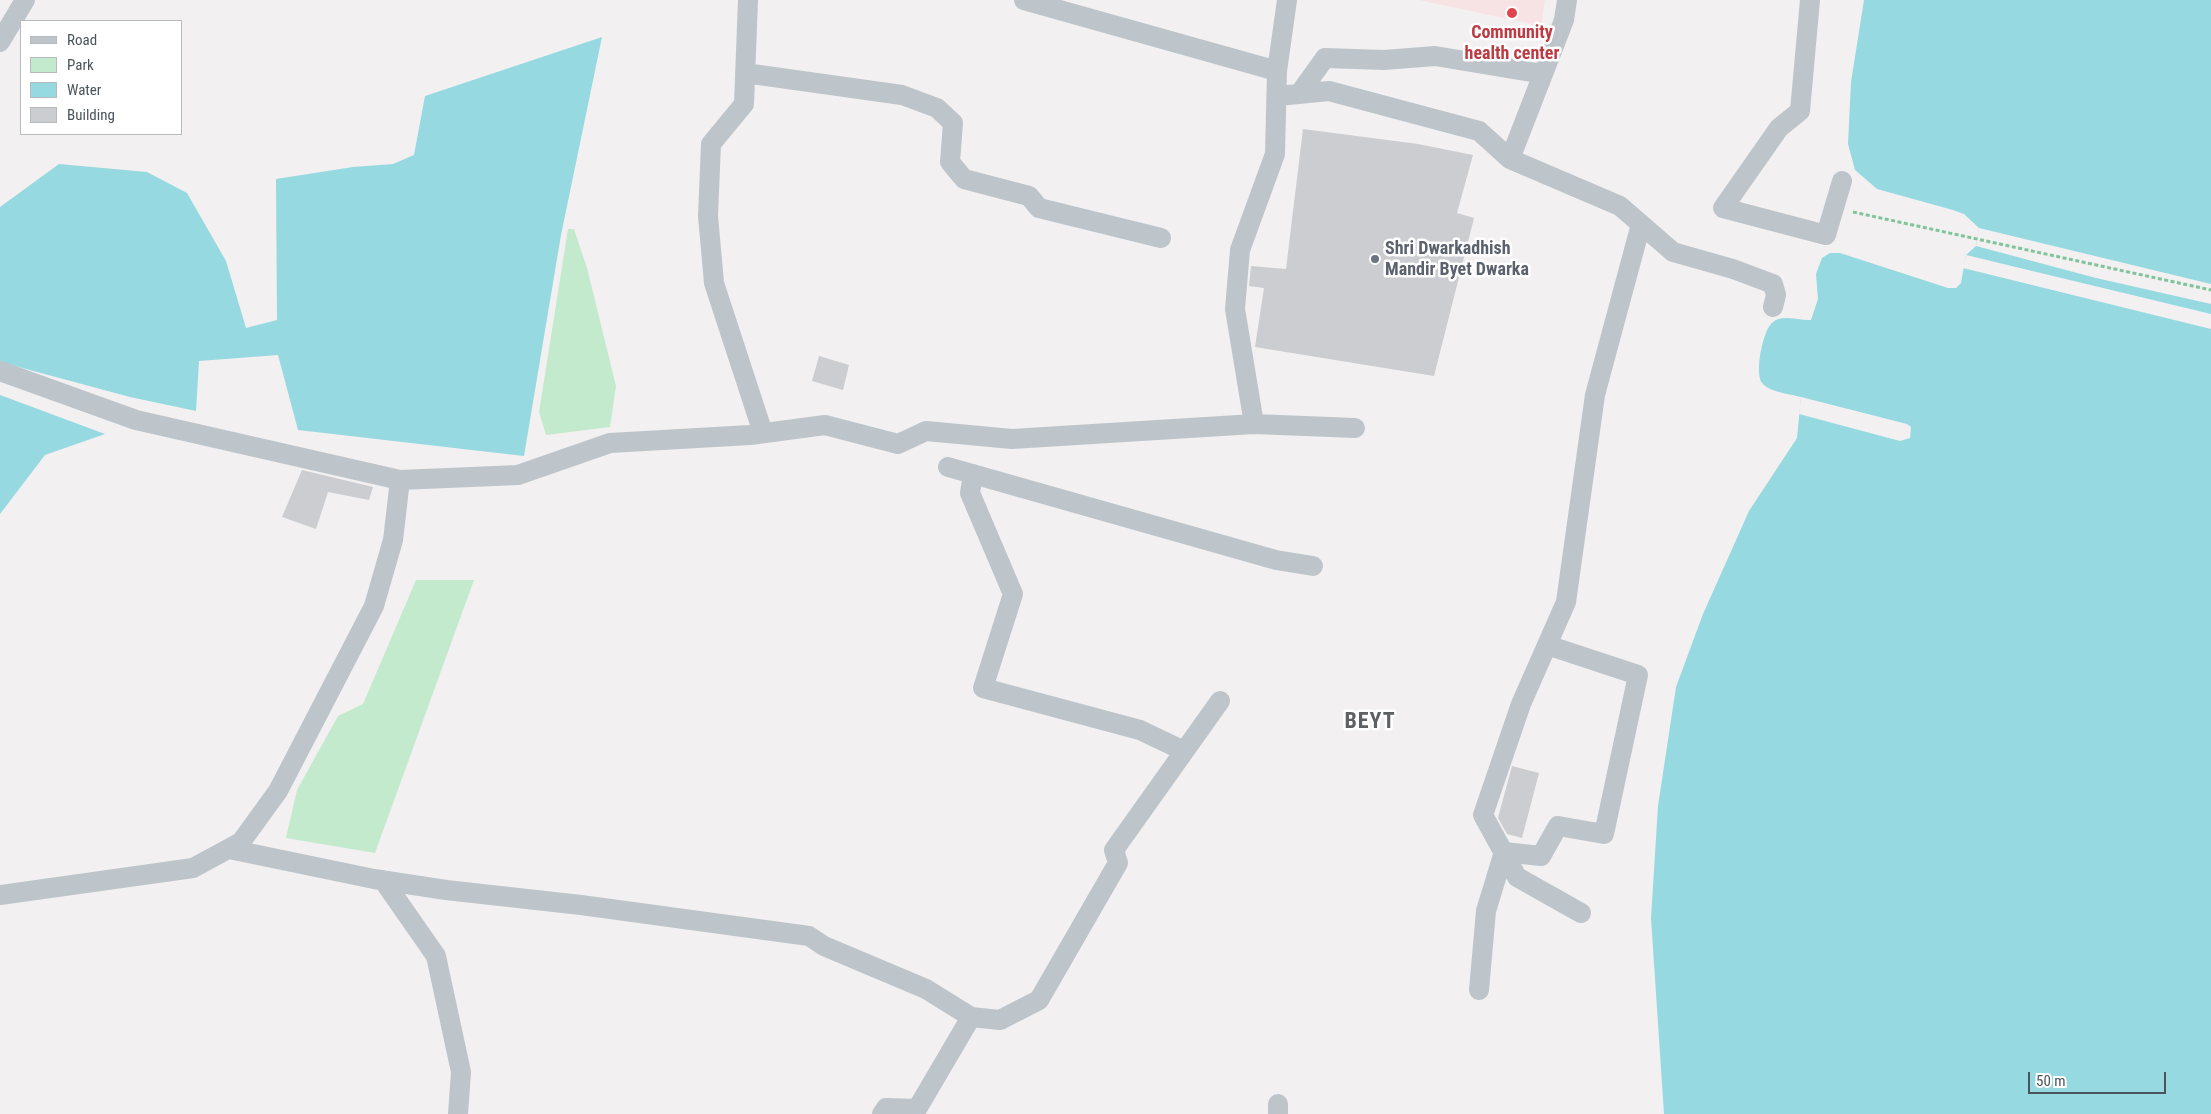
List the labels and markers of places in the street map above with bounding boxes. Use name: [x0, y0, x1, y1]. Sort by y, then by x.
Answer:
marker: Community health center: [1505, 6, 1519, 20]
place label: Community health center: [1465, 22, 1559, 64]
place label: Shri Dwarkadhish Mandir Byet Dwarka: [1385, 238, 1529, 280]
marker: Shri Dwarkadhish Mandir Byet Dwarka: [1369, 253, 1381, 265]

